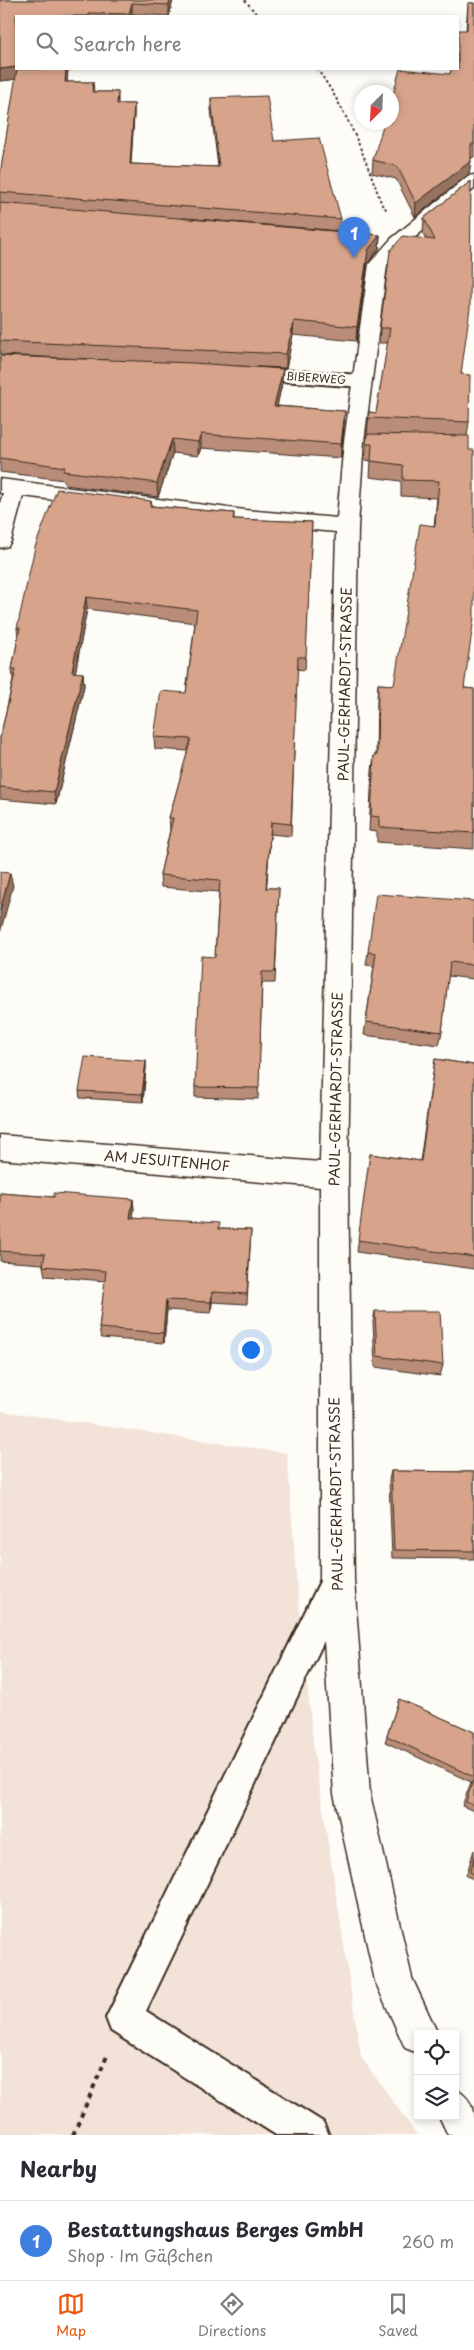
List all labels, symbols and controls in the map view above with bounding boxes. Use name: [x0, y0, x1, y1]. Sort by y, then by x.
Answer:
search box: [15, 15, 459, 70]
icon: search: [33, 29, 61, 57]
text: Search here: [73, 29, 182, 57]
north arrow: [354, 85, 399, 130]
pin: 1: [338, 217, 370, 258]
street label: BIBERWEG: [285, 367, 347, 388]
street label: PAUL-GERHARDT-STRASSE: [332, 587, 357, 781]
street label: PAUL-GERHARDT-STRASSE: [323, 992, 348, 1186]
street label: AM JESUITENHOF: [103, 1145, 231, 1176]
your location: [238, 1337, 264, 1363]
street label: PAUL-GERHARDT-STRASSE: [323, 1397, 348, 1591]
map controls: [414, 2030, 459, 2120]
button: locate: [414, 2030, 459, 2075]
button: layers: [414, 2075, 459, 2120]
text: Nearby: [20, 2152, 97, 2184]
text: Bestattungshaus Berges GmbH: [67, 2215, 364, 2243]
text: 1: [32, 2229, 40, 2253]
text: 260 m: [402, 2229, 454, 2253]
text: Shop · Im Gäßchen: [67, 2243, 213, 2267]
tab: Map: [56, 2290, 86, 2341]
tab: Directions: [198, 2290, 266, 2341]
tab: Saved: [378, 2290, 418, 2341]

